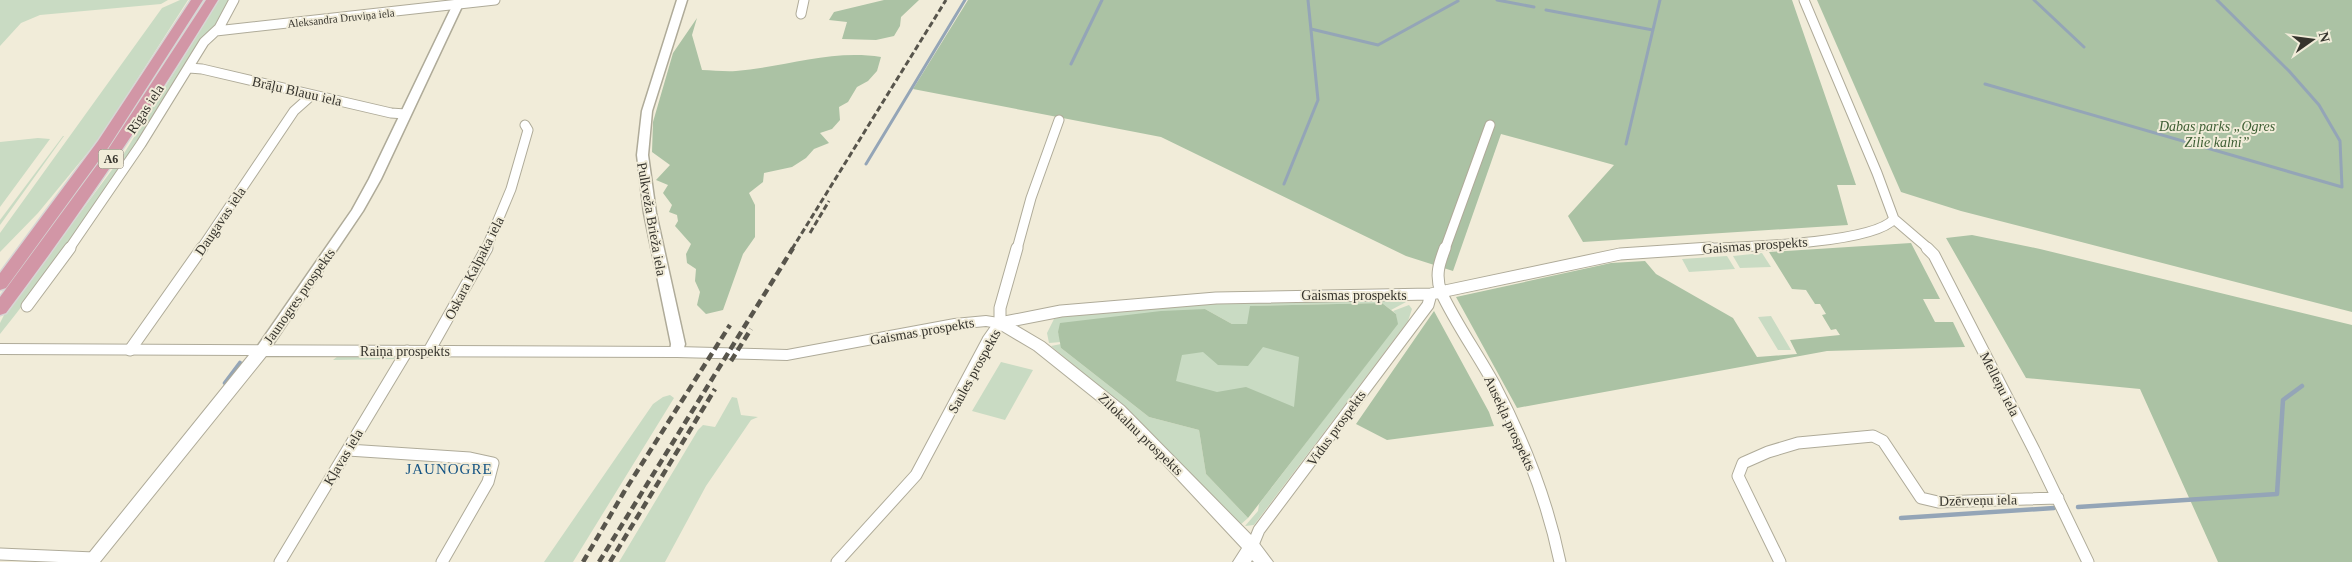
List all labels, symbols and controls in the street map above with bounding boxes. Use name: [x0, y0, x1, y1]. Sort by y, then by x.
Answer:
street label: Aleksandra Druviņa iela: [287, 6, 395, 31]
north arrow: [2287, 15, 2337, 65]
text: N: [2316, 30, 2333, 44]
street label: Brāļu Blauu iela: [250, 74, 344, 110]
street label: Rīgas iela: [124, 81, 167, 137]
park label: Dabas parks „Ogres Zilie kalni”: [2158, 119, 2276, 150]
road number: A6: [98, 150, 124, 168]
street label: Pulkveža Brieža iela: [634, 161, 669, 278]
street label: Daugavas iela: [192, 184, 249, 258]
street label: Oskara Kalpaka iela: [442, 214, 507, 322]
street label: Gaismas prospekts: [1702, 234, 1808, 257]
street label: Jaunogres prospekts: [261, 246, 338, 347]
street label: Gaismas prospekts: [1301, 288, 1407, 303]
street label: Gaismas prospekts: [869, 315, 975, 348]
street label: Saules prospekts: [945, 327, 1004, 416]
street label: Raiņa prospekts: [360, 344, 450, 360]
street label: Melleņu iela: [1976, 349, 2023, 420]
street label: Ausekļa prospekts: [1480, 373, 1538, 473]
street label: Vidus prospekts: [1304, 388, 1369, 469]
street label: Zilokalnu prospekts: [1095, 390, 1186, 479]
street label: Kļavas iela: [321, 426, 367, 488]
district label: JAUNOGRE: [405, 461, 493, 477]
street label: Dzērveņu iela: [1939, 492, 2018, 510]

